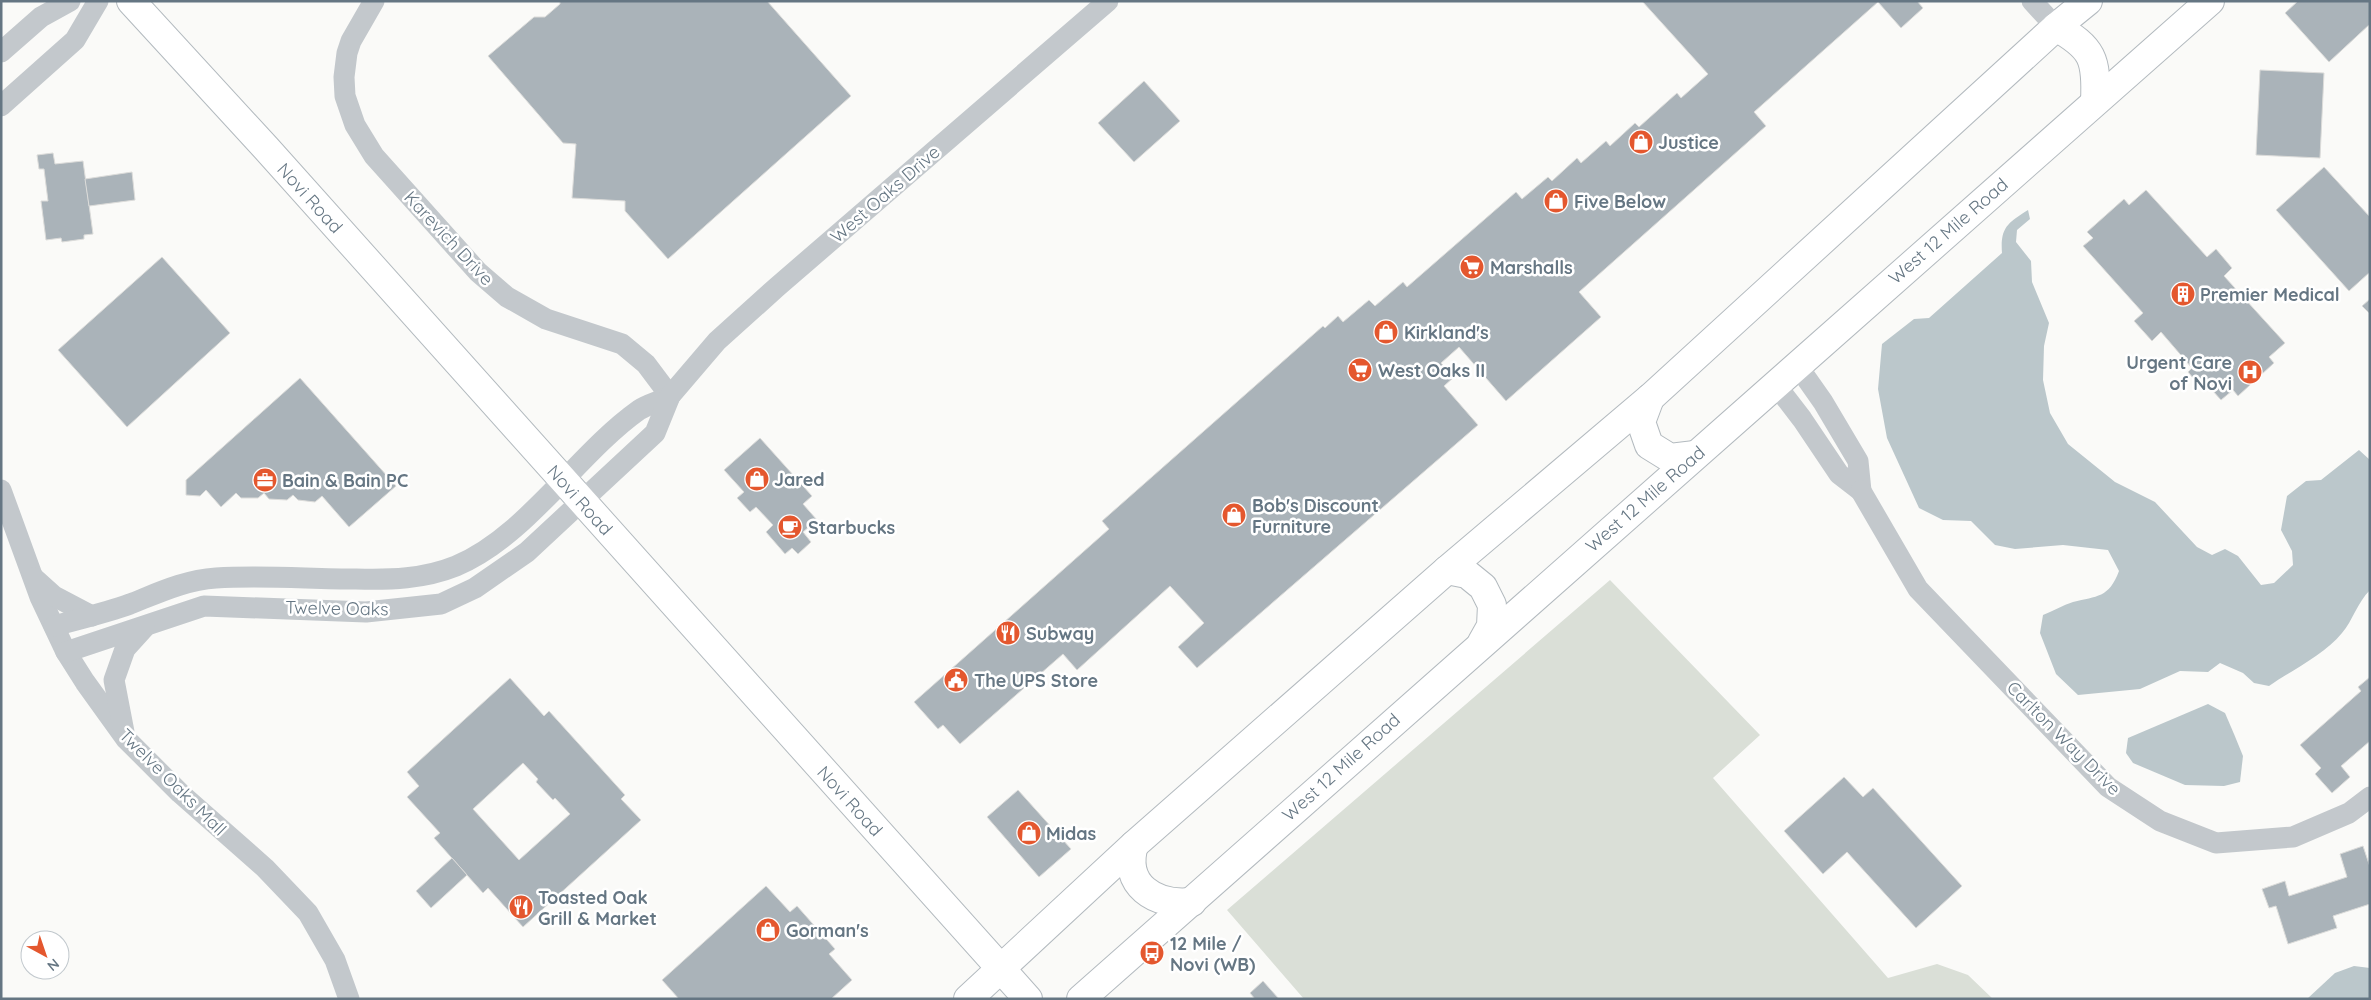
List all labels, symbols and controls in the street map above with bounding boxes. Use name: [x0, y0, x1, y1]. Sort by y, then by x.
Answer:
shop icon: Justice: [1628, 129, 1654, 155]
place label: Justice: [1658, 131, 1719, 154]
street label: West Oaks Drive: [826, 140, 944, 248]
street label: Novi Road: [272, 158, 348, 238]
street label: West 12 Mile Road: [1884, 173, 2012, 289]
street label: Karevich Drive: [399, 186, 499, 290]
shop icon: Five Below: [1543, 188, 1569, 214]
place label: Five Below: [1574, 190, 1666, 213]
supermarket icon: Marshalls: [1459, 254, 1485, 280]
place label: Marshalls: [1490, 256, 1573, 279]
building icon: Premier Medical: [2170, 281, 2196, 307]
place label: Premier Medical: [2200, 283, 2340, 306]
shop icon: Kirkland's: [1373, 319, 1399, 345]
place label: Kirkland's: [1404, 321, 1489, 344]
place label: Urgent Care of Novi: [2126, 351, 2232, 395]
supermarket icon: West Oaks II: [1347, 357, 1373, 383]
place label: West Oaks II: [1378, 359, 1485, 382]
hospital icon: Urgent Care of Novi: [2237, 359, 2263, 385]
street label: West 12 Mile Road: [1581, 441, 1709, 557]
street label: Novi Road: [542, 460, 618, 540]
shop icon: Jared: [744, 466, 770, 492]
office icon: Bain & Bain PC: [252, 467, 278, 493]
place label: Jared: [774, 468, 825, 491]
place label: Bain & Bain PC: [282, 469, 408, 492]
place label: Bob's Discount Furniture: [1252, 494, 1379, 538]
shop icon: Bob's Discount Furniture: [1221, 502, 1247, 528]
cafe icon: Starbucks: [777, 514, 803, 540]
place label: Starbucks: [808, 516, 896, 539]
street label: Twelve Oaks: [285, 596, 389, 620]
restaurant icon: Subway: [995, 620, 1021, 646]
place label: Subway: [1026, 622, 1094, 645]
public building icon: The UPS Store: [943, 667, 969, 693]
place label: The UPS Store: [974, 669, 1098, 692]
street label: Carlton Way Drive: [2002, 676, 2126, 800]
street label: West 12 Mile Road: [1277, 708, 1405, 826]
street label: Twelve Oaks Mall: [115, 724, 231, 840]
street label: Novi Road: [812, 761, 888, 841]
shop icon: Midas: [1016, 820, 1042, 846]
place label: Midas: [1046, 822, 1097, 845]
place label: Toasted Oak Grill & Market: [538, 886, 657, 930]
restaurant icon: Toasted Oak Grill & Market: [508, 894, 534, 920]
shop icon: Gorman's: [755, 917, 781, 943]
place label: Gorman's: [786, 919, 869, 942]
north arrow: [20, 930, 70, 980]
place label: 12 Mile / Novi (WB): [1170, 932, 1255, 976]
bus stop icon: 12 Mile / Novi (WB): [1139, 940, 1165, 966]
text: N: [44, 955, 63, 975]

